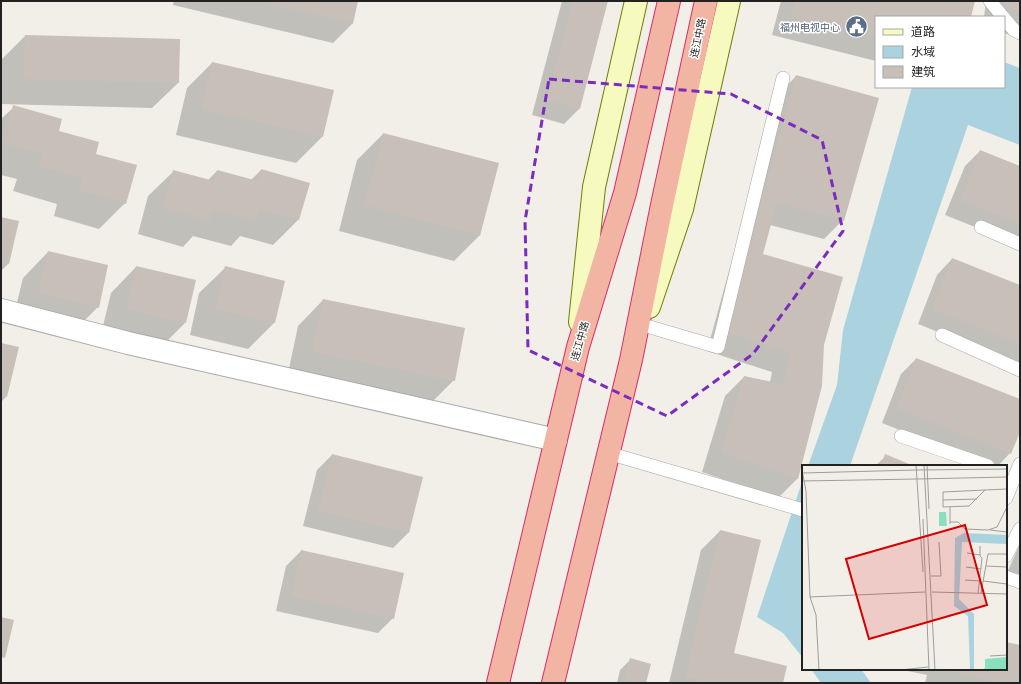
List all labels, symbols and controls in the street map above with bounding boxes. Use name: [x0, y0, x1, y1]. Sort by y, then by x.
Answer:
public building icon: 福州电视中心: [843, 14, 869, 40]
legend: [875, 16, 1005, 88]
street label: 连江中路: [687, 17, 709, 59]
place label: 福州电视中心: [780, 20, 840, 35]
text: 道路: [911, 23, 935, 40]
text: 水域: [911, 43, 935, 60]
text: 建筑: [911, 63, 935, 80]
street label: 连江中路: [567, 320, 593, 362]
inset map: [802, 465, 1007, 670]

